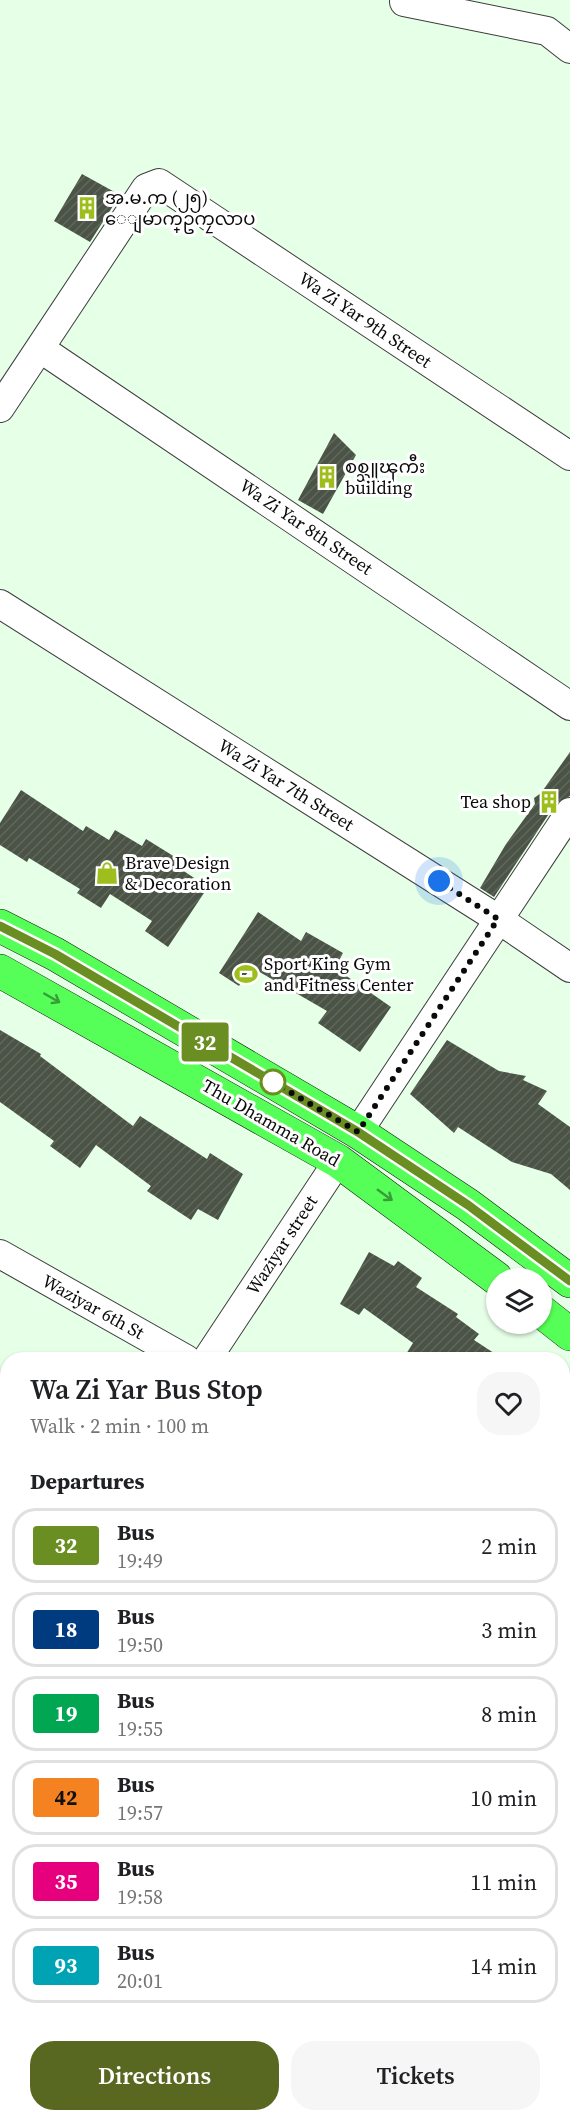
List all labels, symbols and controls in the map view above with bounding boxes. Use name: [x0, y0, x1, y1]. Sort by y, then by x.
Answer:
place label: အ.မ.က (၂၅) ေျမာက္ဥကၠလာပ: [105, 185, 255, 234]
building icon: အ.မ.က (၂၅) ေျမာက္ဥကၠလာပ: [74, 195, 100, 221]
street label: Wa Zi Yar 9th Street: [294, 266, 437, 374]
place label: စစ္သူၾကီး building: [345, 453, 425, 500]
building icon: စစ္သူၾကီး building: [314, 464, 340, 490]
street label: Wa Zi Yar 8th Street: [235, 473, 378, 581]
street label: Wa Zi Yar 7th Street: [214, 733, 359, 836]
place label: Tea shop: [460, 789, 531, 814]
building icon: Tea shop: [536, 789, 562, 815]
place label: Brave Design & Decoration: [125, 850, 231, 896]
shop icon: Brave Design & Decoration: [94, 860, 120, 886]
your location: [424, 866, 454, 896]
place label: Sport King Gym and Fitness Center: [264, 951, 414, 997]
sports icon: Sport King Gym and Fitness Center: [233, 961, 259, 987]
one-way arrow: [42, 993, 60, 1004]
line badge: 32: [178, 1022, 232, 1062]
text: 32: [194, 1028, 216, 1057]
unlabelled marker: [260, 1069, 286, 1095]
street label: Thu Dhamma Road: [198, 1073, 345, 1172]
one-way arrow: [377, 1189, 393, 1202]
street label: Waziyar street: [240, 1190, 323, 1299]
street label: Waziyar 6th St: [38, 1268, 149, 1345]
map controls: [486, 1268, 552, 1334]
button: layers: [486, 1268, 552, 1334]
text: Wa Zi Yar Bus Stop: [30, 1370, 263, 1408]
button: heart: [477, 1372, 540, 1435]
text: Walk · 2 min · 100 m: [30, 1412, 209, 1440]
text: Departures: [30, 1466, 144, 1496]
text: Bus: [117, 1517, 154, 1547]
text: 32: [55, 1531, 77, 1560]
text: 2 min: [481, 1531, 537, 1561]
text: 19:49: [117, 1547, 163, 1575]
text: Bus: [117, 1601, 154, 1631]
text: 18: [55, 1615, 77, 1644]
text: 3 min: [481, 1615, 537, 1645]
text: 19:50: [117, 1631, 163, 1659]
text: Bus: [117, 1685, 154, 1715]
text: 19: [55, 1699, 77, 1728]
text: 8 min: [481, 1699, 537, 1729]
text: 19:55: [117, 1715, 163, 1743]
text: Bus: [117, 1769, 154, 1799]
text: 42: [55, 1783, 77, 1812]
text: 10 min: [470, 1783, 537, 1813]
text: 19:57: [117, 1799, 163, 1827]
text: Bus: [117, 1853, 154, 1883]
text: 35: [55, 1867, 77, 1896]
text: 11 min: [470, 1867, 537, 1897]
text: 19:58: [117, 1883, 163, 1911]
text: Bus: [117, 1937, 154, 1967]
text: 93: [55, 1951, 77, 1980]
text: 14 min: [470, 1951, 537, 1981]
text: 20:01: [117, 1967, 163, 1995]
button: Directions: [30, 2041, 279, 2110]
button: Tickets: [291, 2041, 540, 2110]

